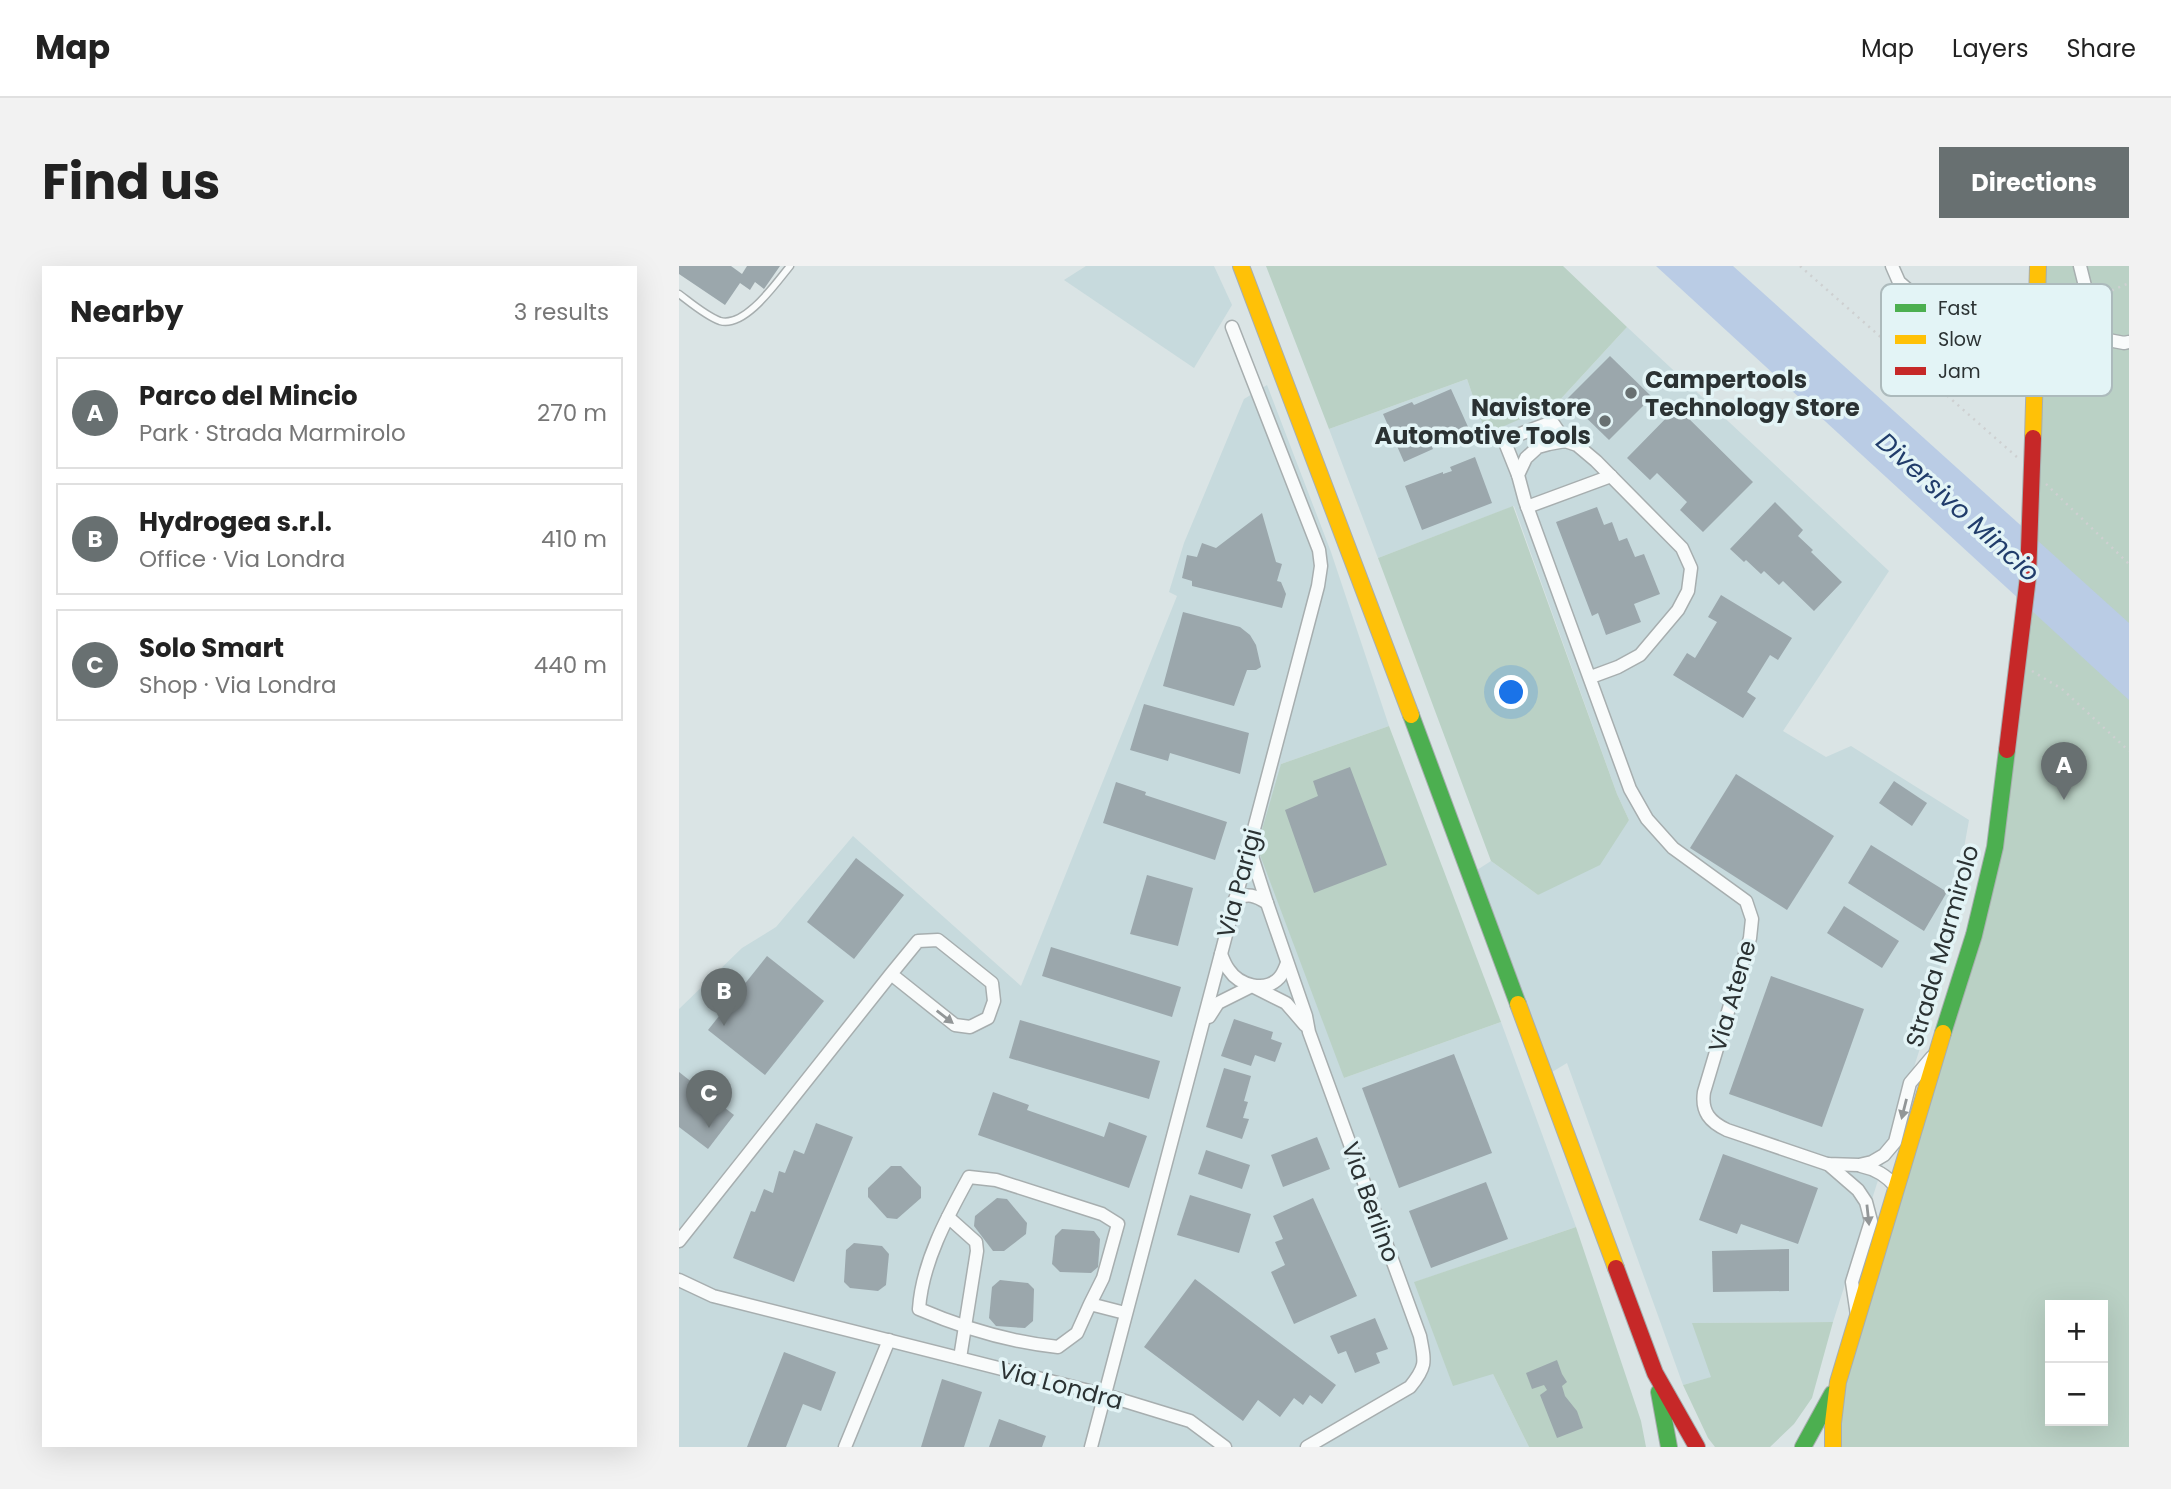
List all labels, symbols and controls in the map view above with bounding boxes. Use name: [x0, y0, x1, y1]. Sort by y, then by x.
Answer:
text: Map: [35, 24, 110, 71]
text: Map: [1861, 32, 1914, 65]
text: Layers: [1952, 32, 2028, 65]
text: Share: [2066, 32, 2136, 65]
button: Directions: [1939, 147, 2129, 218]
text: Find us: [42, 148, 220, 216]
legend: [1881, 284, 2112, 396]
text: Nearby: [70, 290, 184, 333]
text: Fast: [1938, 295, 1977, 322]
text: 3 results: [514, 296, 609, 328]
text: Slow: [1938, 326, 1982, 353]
text: Jam: [1938, 358, 1980, 385]
place label: Campertools Technology Store: [1645, 363, 1860, 424]
text: Parco del Mincio: [139, 378, 358, 414]
marker: Campertools Technology Store: [1623, 385, 1639, 401]
place label: Navistore Automotive Tools: [1374, 391, 1591, 452]
text: A: [87, 397, 103, 429]
text: 270 m: [537, 397, 607, 429]
marker: Navistore Automotive Tools: [1597, 413, 1613, 429]
text: Park · Strada Marmirolo: [139, 417, 406, 449]
water label: Diversivo Mincio: [1869, 424, 2047, 590]
text: Hydrogea s.r.l.: [139, 504, 332, 540]
text: B: [87, 523, 103, 555]
text: 410 m: [541, 523, 607, 555]
text: Office · Via Londra: [139, 543, 345, 575]
text: Solo Smart: [139, 630, 284, 666]
text: C: [86, 649, 104, 681]
text: 440 m: [534, 649, 607, 681]
text: Shop · Via Londra: [139, 669, 337, 701]
your location: [1494, 675, 1528, 709]
pin: A: [2041, 742, 2087, 800]
street label: Via Parigi: [1209, 825, 1269, 941]
street label: Strada Marmirolo: [1897, 841, 1987, 1051]
street label: Via Atene: [1700, 936, 1764, 1056]
pin: B: [701, 968, 747, 1026]
one-way arrow: [936, 1009, 953, 1024]
pin: C: [686, 1070, 732, 1128]
one-way arrow: [1898, 1099, 1909, 1121]
street label: Via Berlino: [1334, 1137, 1408, 1267]
one-way arrow: [1863, 1204, 1874, 1226]
map controls: [2045, 1300, 2108, 1426]
button: +: [2045, 1300, 2108, 1363]
street label: Via Londra: [995, 1353, 1127, 1417]
button: −: [2045, 1363, 2108, 1426]

